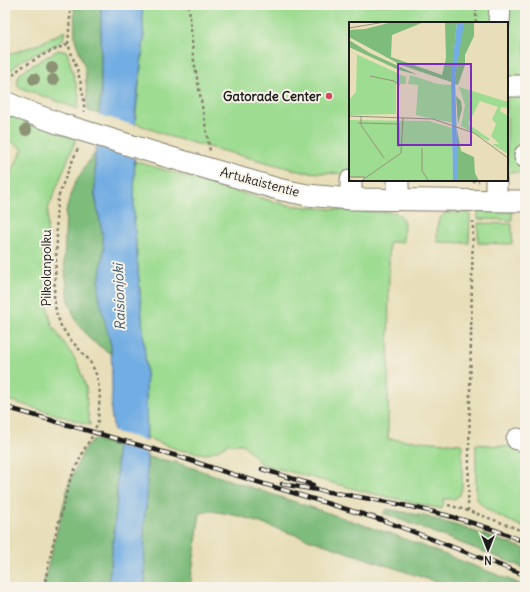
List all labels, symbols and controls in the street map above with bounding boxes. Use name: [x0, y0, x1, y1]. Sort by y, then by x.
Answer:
inset map: [349, 22, 508, 181]
place label: Gatorade Center: [223, 88, 322, 105]
marker: Gatorade Center: [324, 91, 334, 101]
street label: Artukaistentie: [218, 163, 302, 201]
street label: Pilkolanpolku: [38, 229, 55, 307]
water label: Raisionjoki: [109, 261, 129, 331]
north arrow: [468, 530, 508, 570]
text: N: [484, 553, 492, 567]

